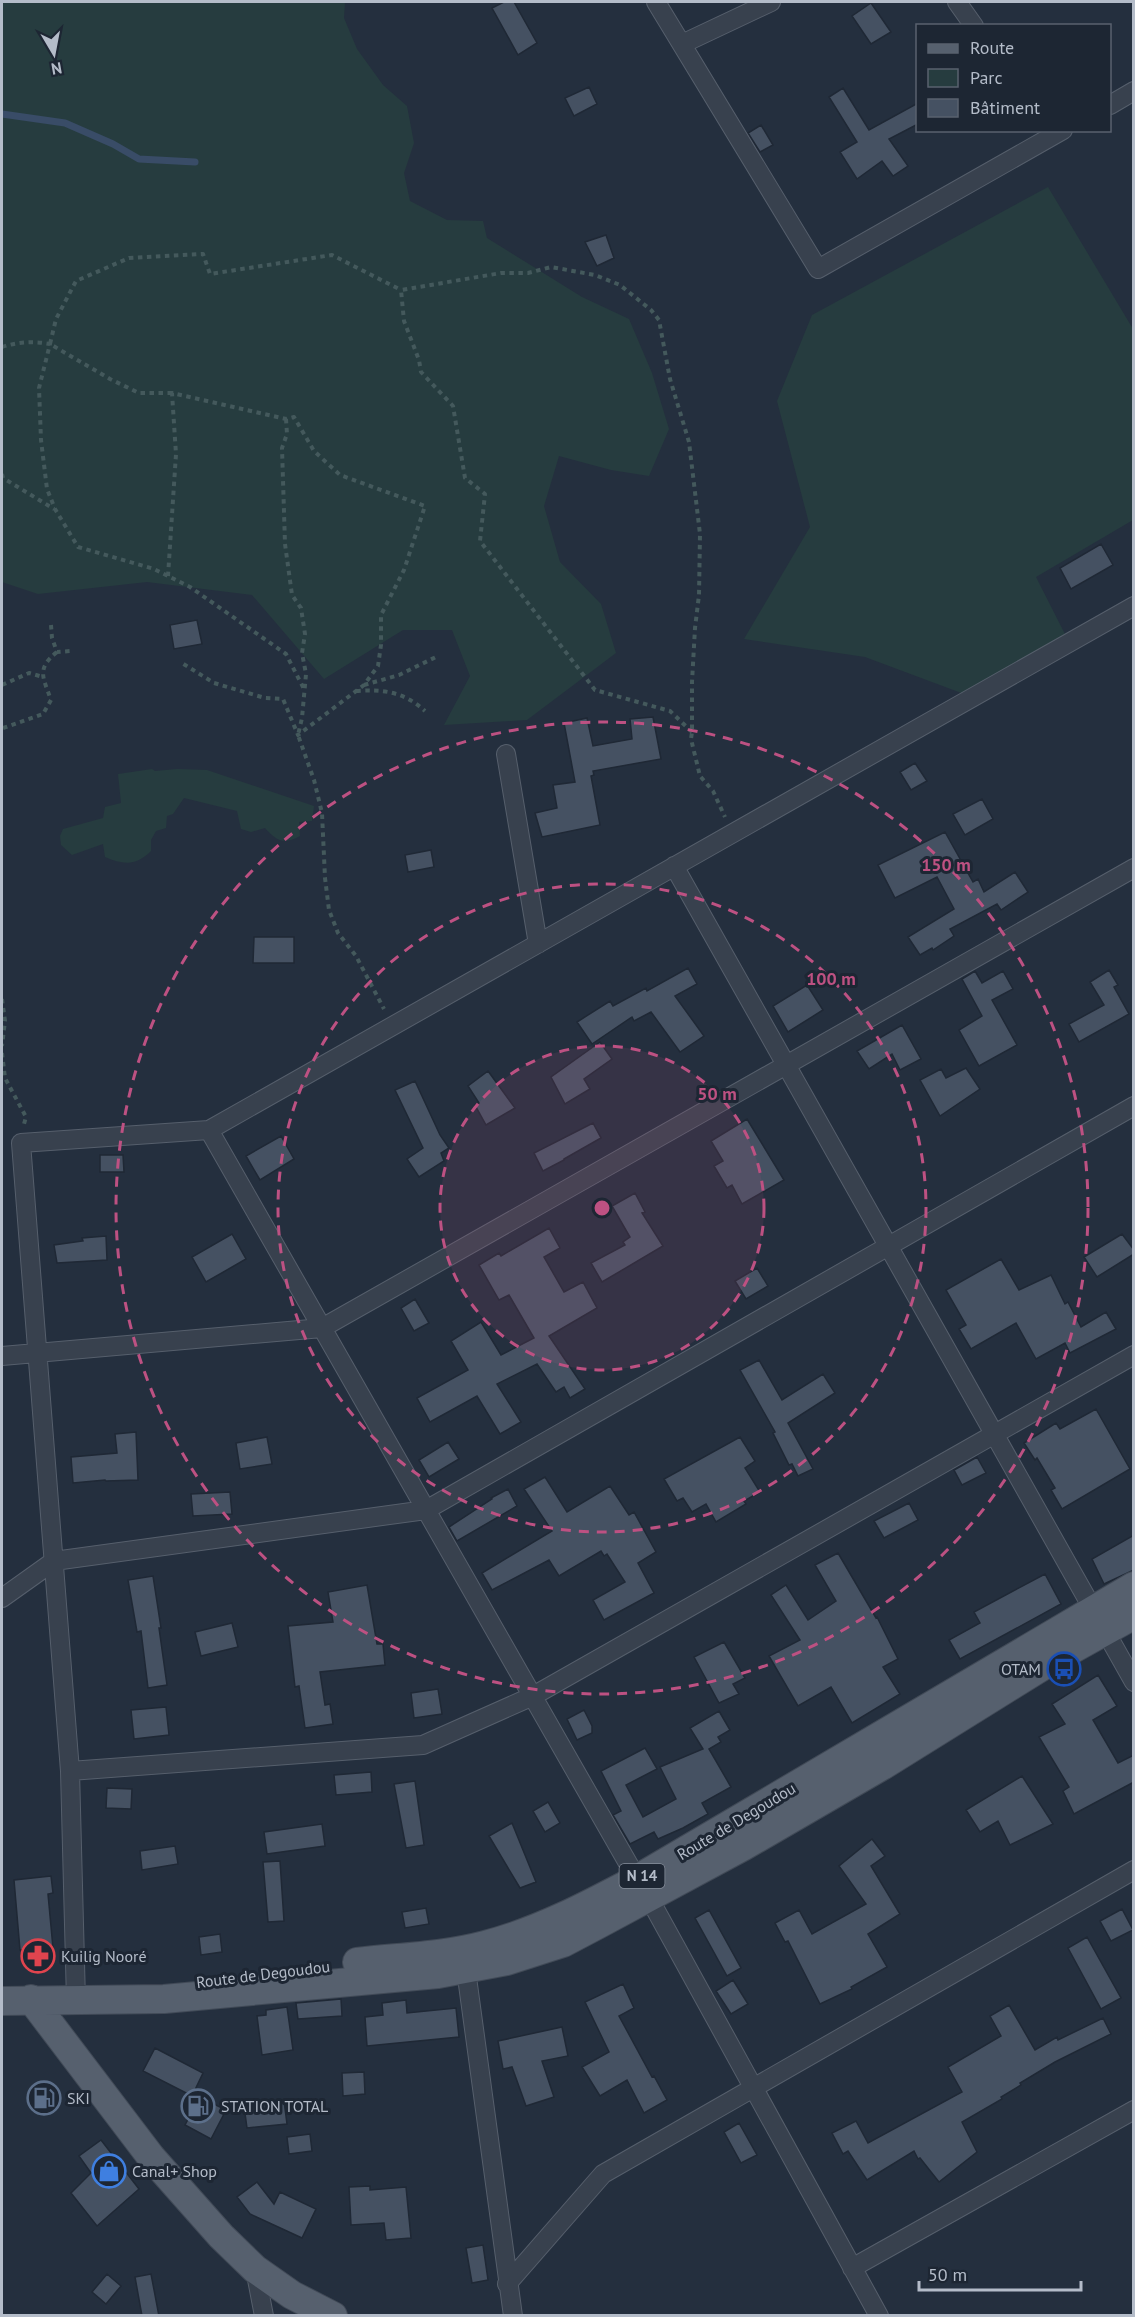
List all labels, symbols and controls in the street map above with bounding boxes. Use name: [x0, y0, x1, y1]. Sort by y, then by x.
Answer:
north arrow: [24, 24, 84, 84]
legend: [916, 24, 1111, 132]
text: Route: [970, 36, 1014, 59]
text: N: [50, 58, 64, 80]
text: Parc: [970, 66, 1003, 89]
text: Bâtiment: [970, 96, 1040, 119]
text: 150 m: [921, 853, 971, 876]
text: 100 m: [806, 967, 856, 990]
text: 50 m: [697, 1082, 737, 1105]
centre of rings: [592, 1198, 612, 1218]
bus stop icon: OTAM: [1046, 1651, 1082, 1687]
place label: OTAM: [1001, 1659, 1041, 1679]
street label: Route de Degoudou: [673, 1778, 799, 1864]
road number: N 14: [620, 1864, 664, 1888]
pharmacy icon: Kuilig Nooré: [20, 1938, 56, 1974]
place label: Kuilig Nooré: [61, 1946, 147, 1966]
street label: Route de Degoudou: [195, 1956, 331, 1992]
fuel station icon: SKI: [26, 2080, 62, 2116]
place label: SKI: [67, 2088, 90, 2108]
fuel station icon: STATION TOTAL: [180, 2088, 216, 2124]
place label: STATION TOTAL: [221, 2096, 328, 2116]
shop icon: Canal+ Shop: [91, 2153, 127, 2189]
place label: Canal+ Shop: [132, 2161, 217, 2181]
scale bar: [919, 2254, 1081, 2292]
text: 50 m: [928, 2263, 967, 2286]

